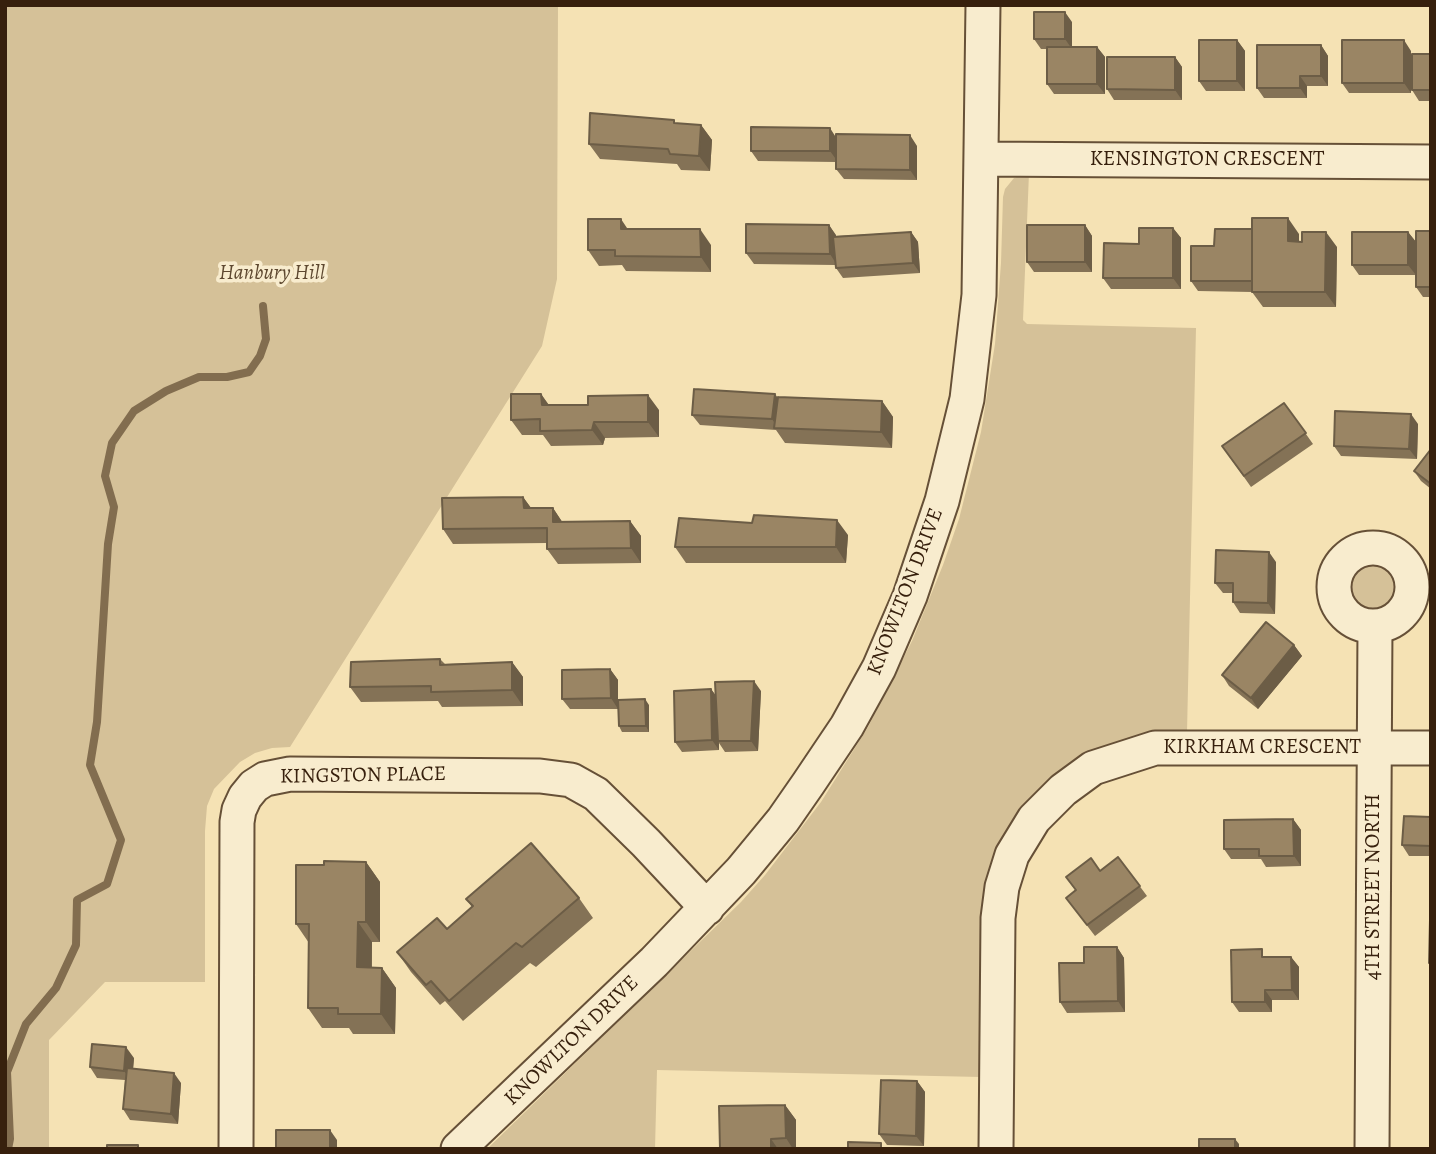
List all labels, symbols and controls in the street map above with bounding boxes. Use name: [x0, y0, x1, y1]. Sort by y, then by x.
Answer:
street label: KENSINGTON CRESCENT: [1090, 147, 1324, 173]
park label: Hanbury Hill: [219, 261, 325, 287]
street label: KNOWLTON DRIVE: [863, 505, 949, 679]
street label: KIRKHAM CRESCENT: [1163, 735, 1361, 761]
street label: KINGSTON PLACE: [280, 762, 446, 790]
street label: 4TH STREET NORTH: [1361, 794, 1387, 980]
street label: KNOWLTON DRIVE: [500, 970, 644, 1112]

